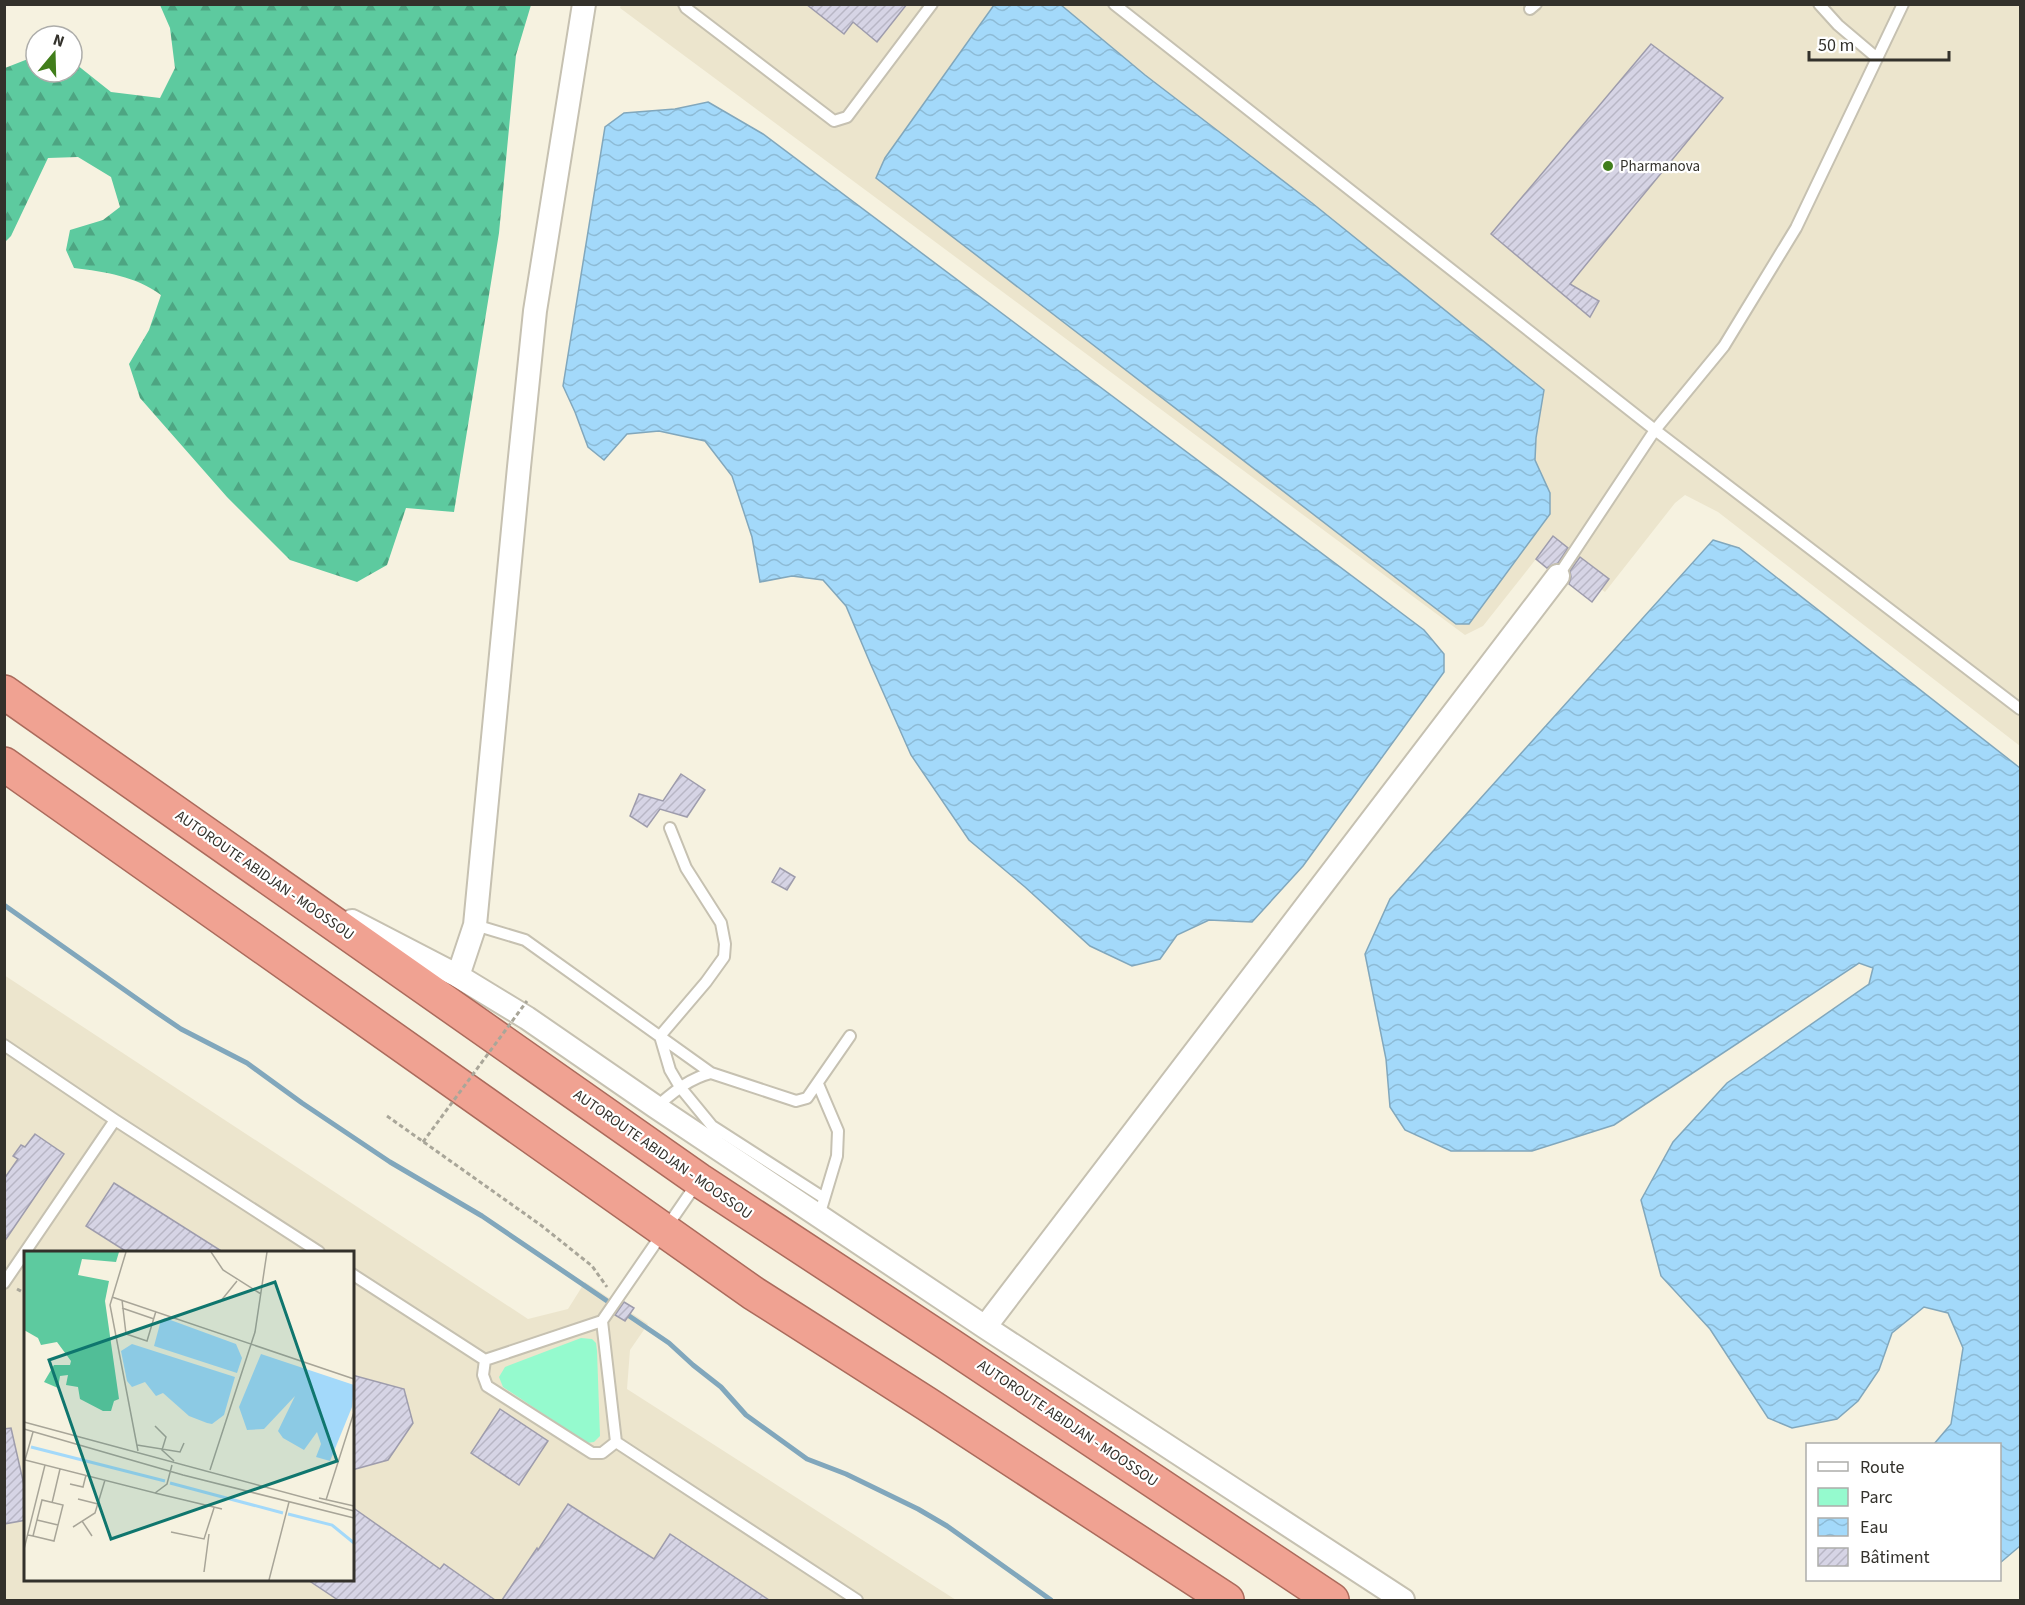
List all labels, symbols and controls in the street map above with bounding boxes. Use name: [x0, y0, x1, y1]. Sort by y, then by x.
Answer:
north arrow: [24, 24, 84, 84]
scale bar: [1809, 24, 1948, 62]
text: N: [50, 29, 67, 53]
text: 50 m: [1818, 33, 1854, 58]
place label: Pharmanova: [1620, 156, 1700, 177]
marker: Pharmanova: [1601, 159, 1615, 173]
street label: AUTOROUTE ABIDJAN - MOOSSOU: [171, 805, 358, 945]
street label: AUTOROUTE ABIDJAN - MOOSSOU: [569, 1084, 756, 1224]
inset map: [24, 1251, 354, 1581]
street label: AUTOROUTE ABIDJAN - MOOSSOU: [973, 1355, 1162, 1492]
legend: [1806, 1443, 2001, 1581]
text: Route: [1860, 1455, 1904, 1480]
text: Parc: [1860, 1485, 1893, 1510]
text: Eau: [1860, 1515, 1888, 1540]
text: Bâtiment: [1860, 1545, 1930, 1570]

